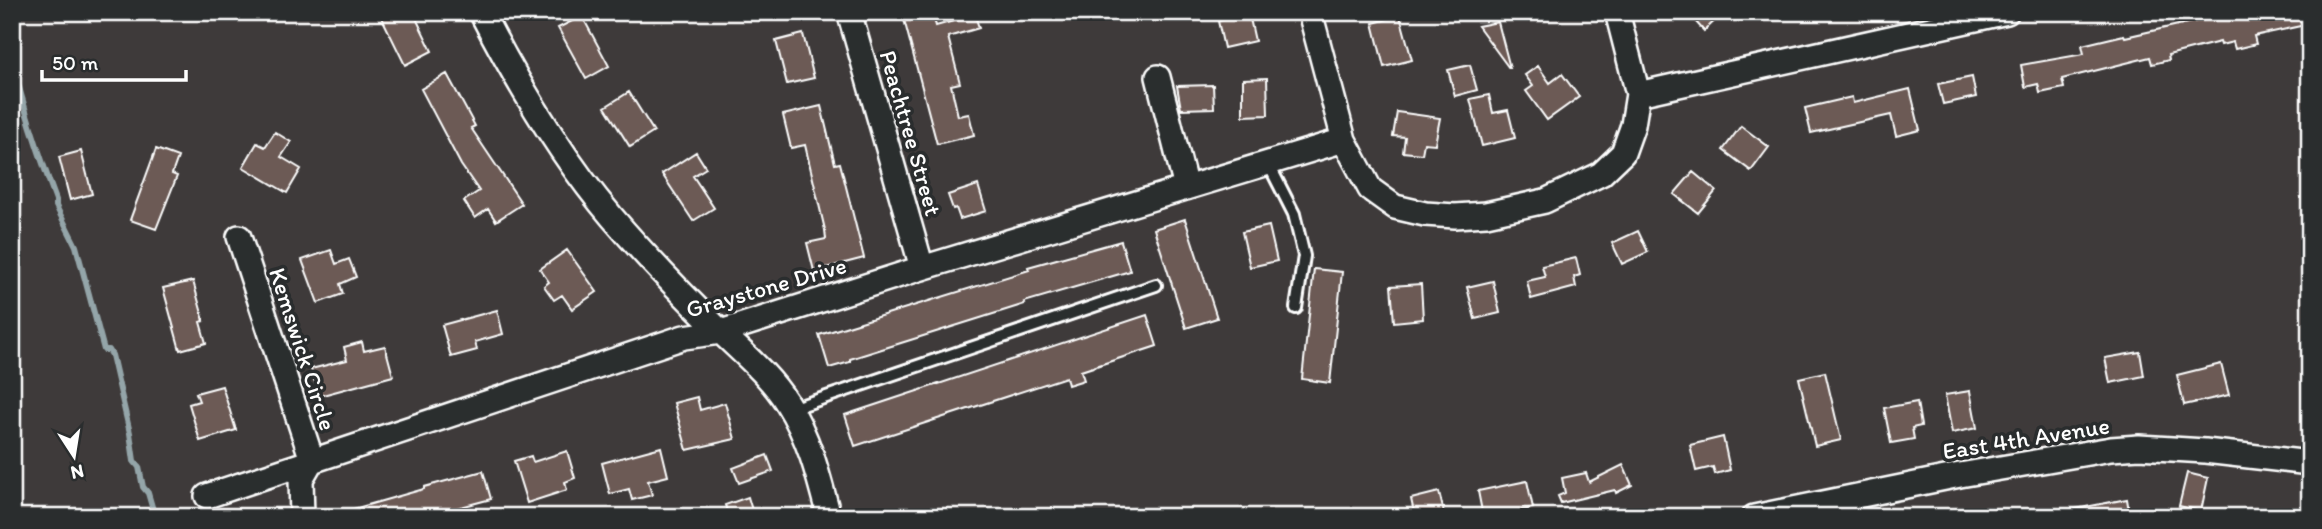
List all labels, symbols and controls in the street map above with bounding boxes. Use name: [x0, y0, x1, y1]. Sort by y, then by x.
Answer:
scale bar: [42, 38, 186, 82]
street label: Peachtree Street: [874, 47, 948, 219]
text: 50 m: [52, 50, 99, 75]
street label: Graystone Drive: [682, 250, 850, 324]
street label: Kemswick Circle: [263, 264, 343, 434]
street label: East 4th Avenue: [1940, 410, 2112, 466]
north arrow: [38, 420, 108, 490]
text: N: [69, 460, 86, 485]

